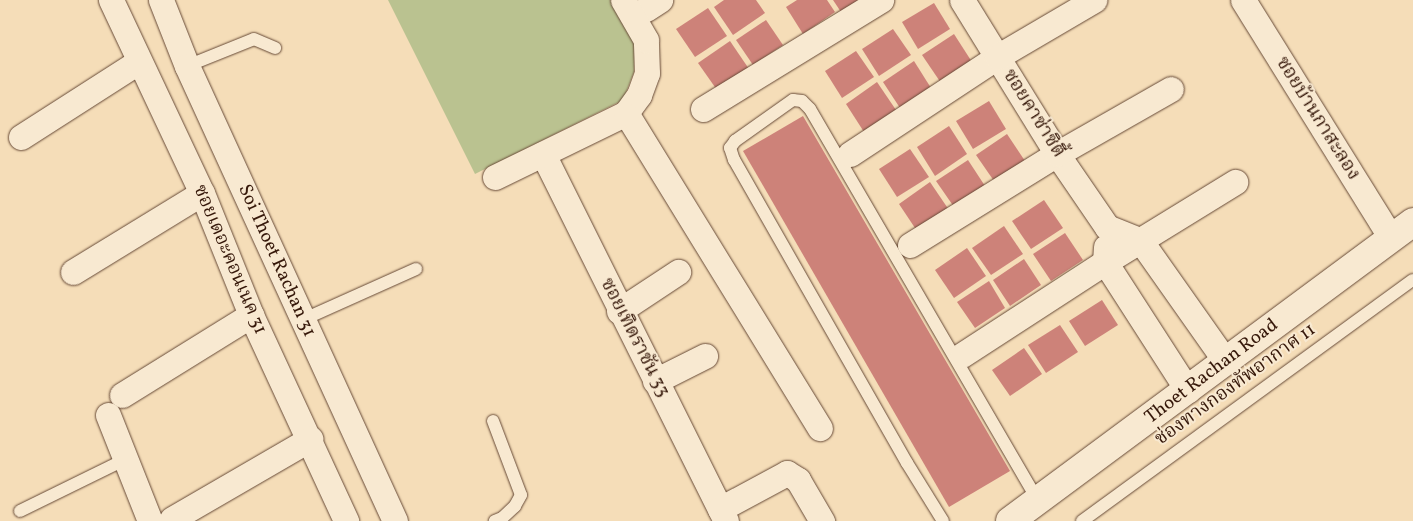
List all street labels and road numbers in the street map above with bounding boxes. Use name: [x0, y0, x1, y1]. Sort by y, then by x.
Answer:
street label: ซอยบ้านกาสะลอง: [1270, 53, 1364, 185]
street label: ซอยคาซ่าซิตี้: [997, 66, 1069, 162]
street label: Soi Thoet Rachan 31: [232, 181, 320, 341]
street label: ซอยเดอะคอนเนค 31: [187, 182, 271, 338]
street label: ซอยเทิดราชัน 33: [594, 275, 674, 401]
street label: Thoet Rachan Road: [1141, 314, 1283, 430]
street label: ช่องทางกองทัพอากาศ 11: [1151, 319, 1321, 451]

